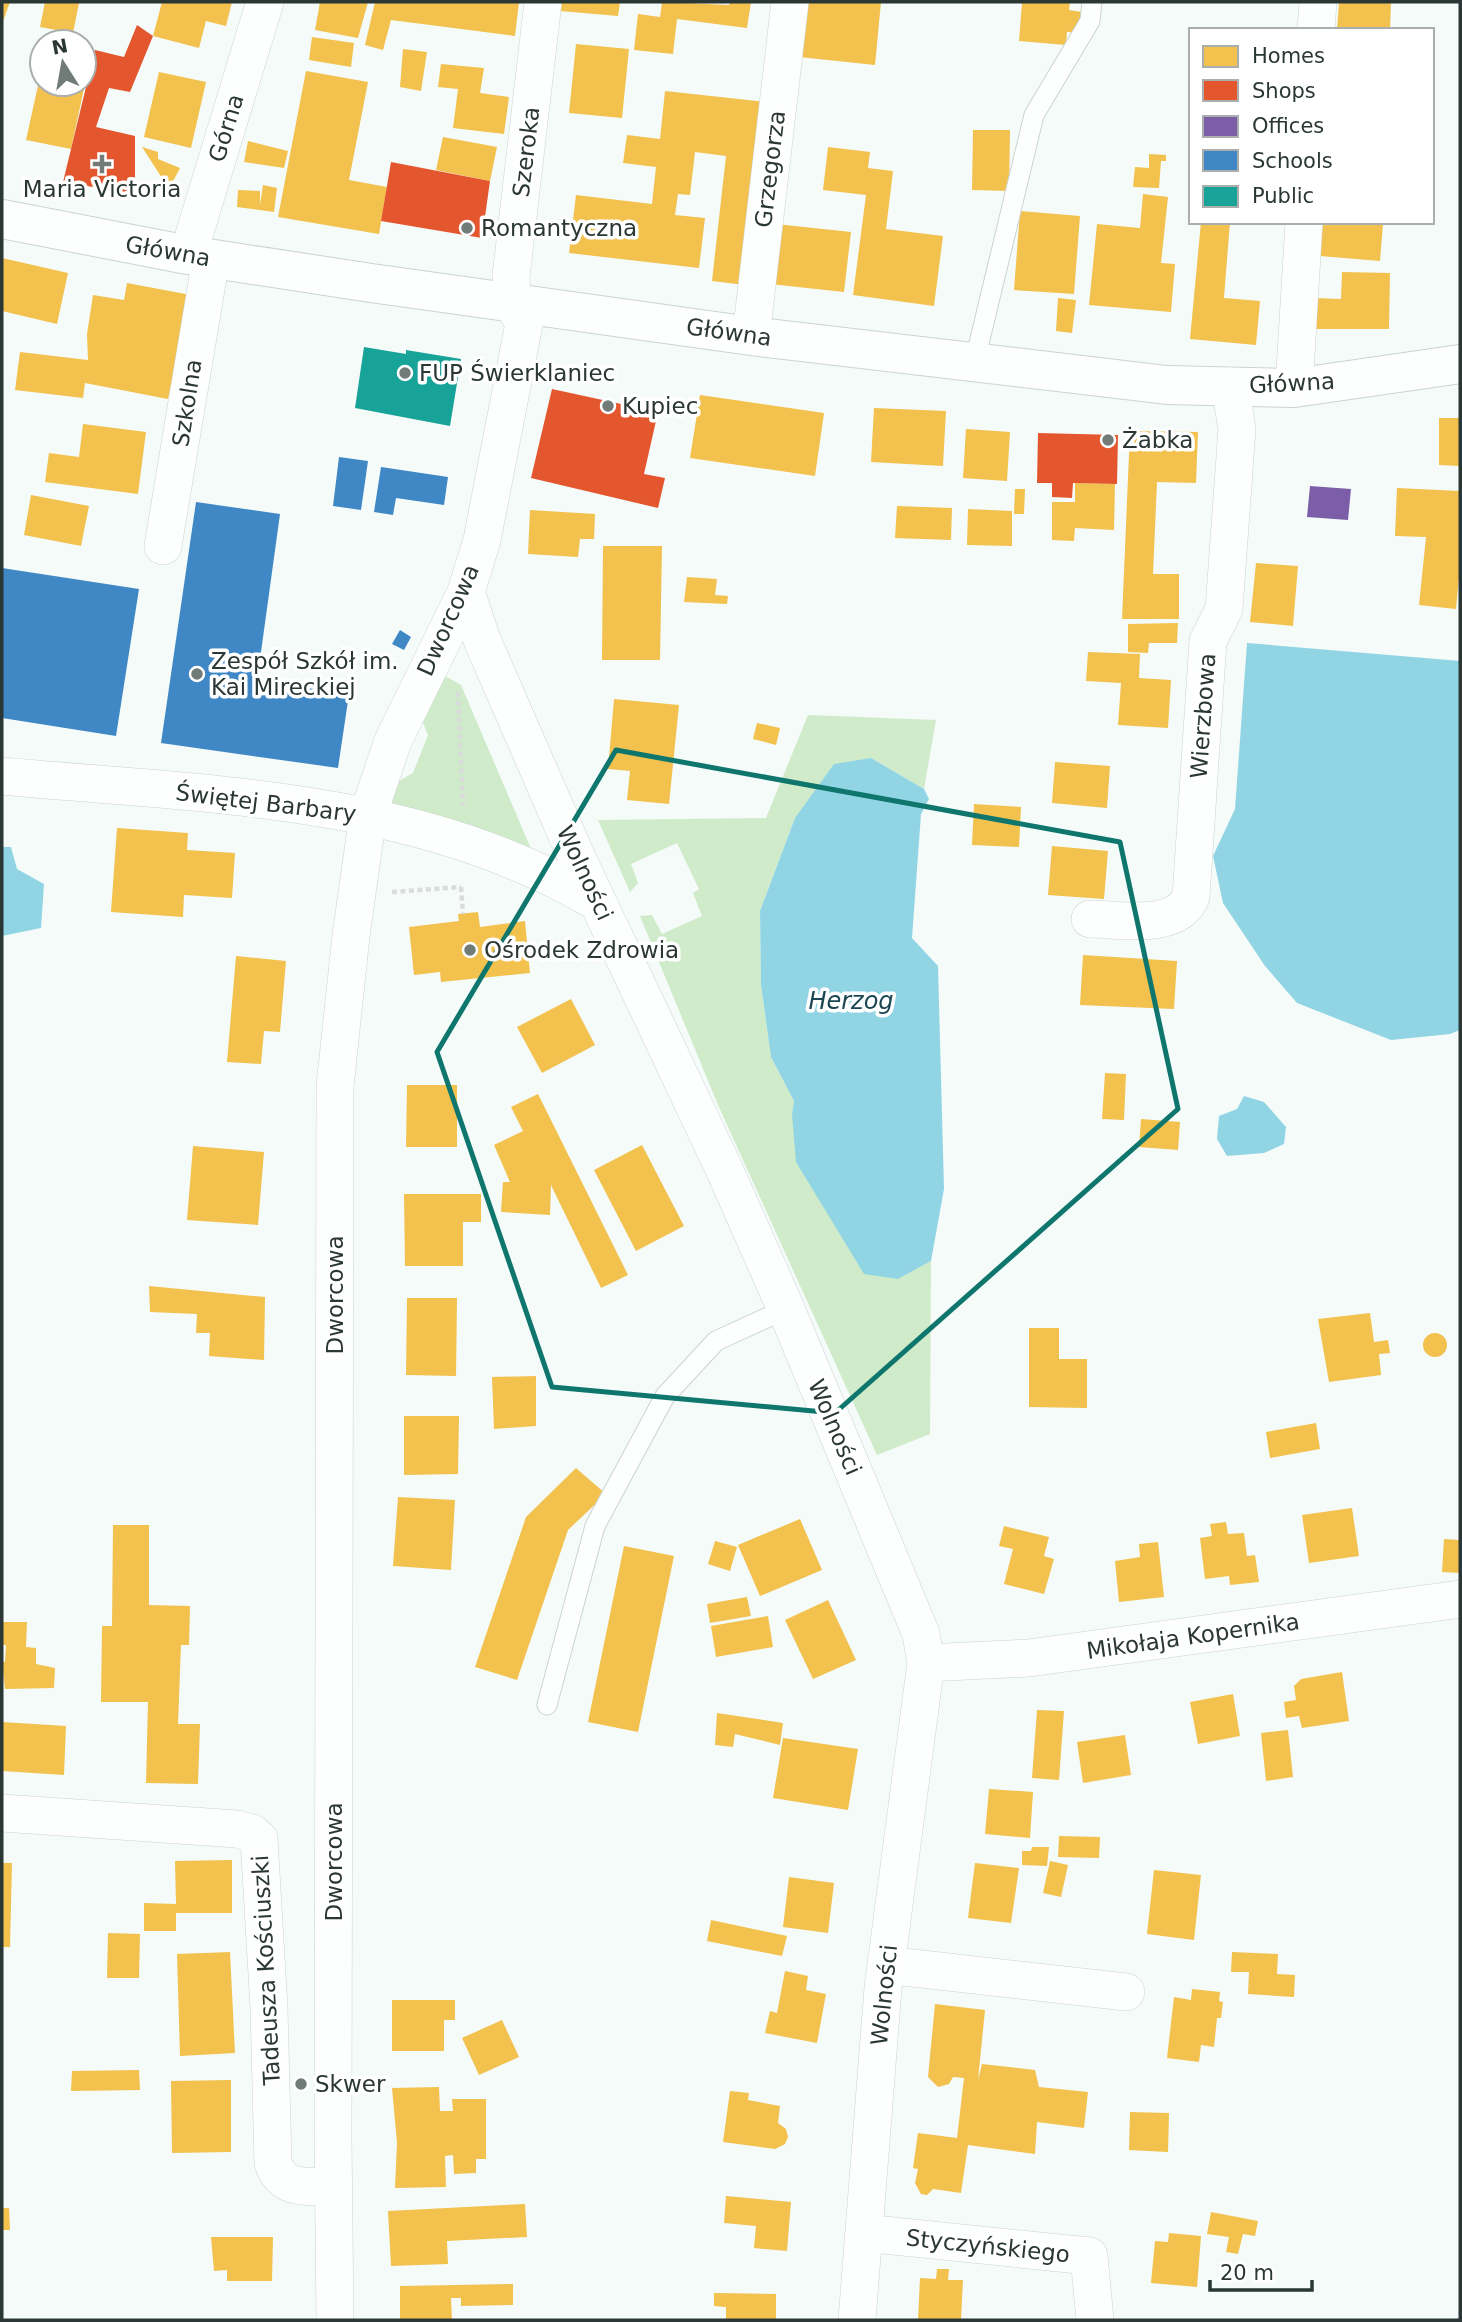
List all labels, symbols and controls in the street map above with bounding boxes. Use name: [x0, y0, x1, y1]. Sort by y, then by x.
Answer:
north arrow: [28, 28, 98, 98]
legend: [1189, 28, 1434, 224]
text: N: [50, 34, 70, 59]
text: Homes: [1252, 44, 1325, 68]
text: Shops: [1252, 79, 1316, 103]
street label: Górna: [203, 91, 249, 165]
street label: Szeroka: [508, 105, 544, 199]
street label: Grzegorza: [750, 109, 790, 229]
text: Offices: [1252, 114, 1324, 138]
text: Schools: [1252, 149, 1333, 173]
marker: Maria Victoria: [94, 156, 110, 172]
place label: Maria Victoria: [23, 176, 181, 202]
text: Public: [1252, 184, 1314, 208]
place label: Romantyczna: [481, 215, 637, 241]
marker: Romantyczna: [459, 220, 475, 236]
street label: Główna: [123, 231, 213, 271]
street label: Główna: [685, 313, 773, 351]
street label: Szkolna: [167, 357, 207, 449]
place label: FUP Świerklaniec: [419, 359, 615, 386]
marker: FUP Świerklaniec: [397, 365, 413, 381]
street label: Główna: [1248, 368, 1336, 398]
place label: Kupiec: [622, 393, 698, 419]
marker: Kupiec: [600, 398, 616, 414]
place label: Żabka: [1122, 426, 1193, 453]
marker: Żabka: [1100, 432, 1116, 448]
street label: Dworcowa: [412, 560, 484, 680]
place label: Zespół Szkół im. Kai Mireckiej: [211, 648, 399, 700]
street label: Wierzbowa: [1186, 652, 1220, 780]
marker: Zespół Szkół im. Kai Mireckiej: [189, 666, 205, 682]
street label: Świętej Barbary: [174, 778, 358, 827]
street label: Wolności: [552, 821, 618, 925]
place label: Ośrodek Zdrowia: [484, 937, 679, 963]
marker: Ośrodek Zdrowia: [462, 942, 478, 958]
water label: Herzog: [808, 987, 894, 1015]
street label: Dworcowa: [322, 1235, 348, 1355]
street label: Wolności: [803, 1375, 867, 1479]
street label: Mikołaja Kopernika: [1085, 1608, 1301, 1664]
street label: Dworcowa: [321, 1802, 347, 1922]
street label: Tadeusza Kościuszki: [247, 1854, 285, 2087]
street label: Wolności: [866, 1943, 902, 2047]
place label: Skwer: [315, 2071, 386, 2097]
marker: Skwer: [293, 2076, 309, 2092]
street label: Styczyńskiego: [905, 2224, 1071, 2268]
scale bar: [1210, 2248, 1312, 2292]
text: 20 m: [1220, 2261, 1274, 2285]

